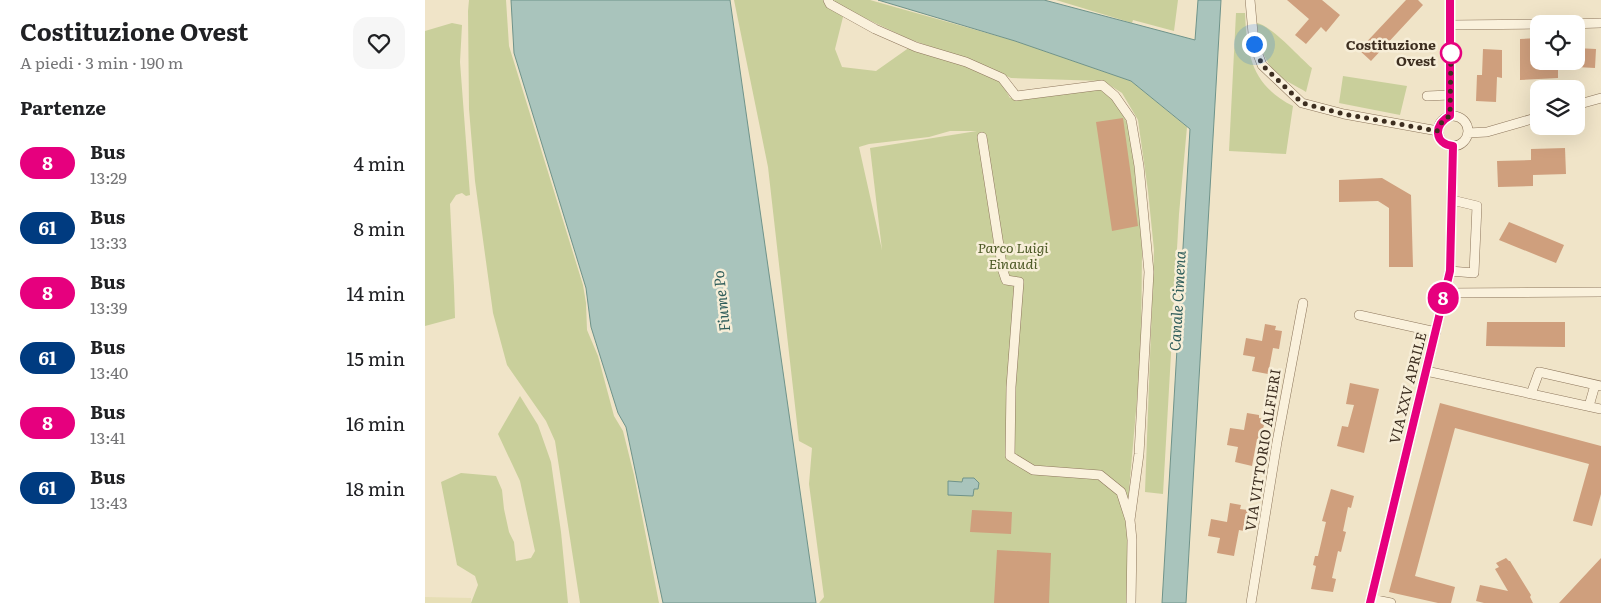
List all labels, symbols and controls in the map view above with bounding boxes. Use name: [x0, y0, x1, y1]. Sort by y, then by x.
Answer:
text: Costituzione Ovest: [20, 13, 248, 48]
map controls: [1530, 15, 1585, 135]
button: locate: [1530, 15, 1585, 70]
button: heart: [353, 17, 405, 69]
your location: [1242, 32, 1267, 57]
place label: Costituzione Ovest: [1346, 34, 1437, 70]
marker: Costituzione Ovest: [1440, 42, 1462, 64]
text: A piedi · 3 min · 190 m: [20, 50, 183, 74]
button: layers: [1530, 80, 1585, 135]
text: Partenze: [20, 93, 106, 121]
text: Bus: [90, 137, 125, 165]
text: 8: [42, 149, 53, 176]
text: 4 min: [353, 149, 405, 177]
text: 13:29: [90, 165, 127, 189]
text: Bus: [90, 202, 125, 230]
text: 61: [39, 214, 56, 241]
text: 8 min: [353, 214, 405, 242]
text: 13:33: [90, 230, 127, 254]
park label: Parco Luigi Einaudi: [977, 237, 1049, 273]
water label: Canale Cimena: [1162, 250, 1191, 352]
text: Bus: [90, 267, 125, 295]
water label: Fiume Po: [706, 269, 735, 333]
text: 8: [42, 279, 53, 306]
text: 14 min: [346, 279, 405, 307]
line badge: 8: [1427, 282, 1459, 314]
text: 8: [1438, 284, 1448, 311]
text: 13:39: [90, 295, 127, 319]
street label: VIA XXV APRILE: [1383, 330, 1431, 446]
text: Bus: [90, 332, 125, 360]
text: 61: [39, 344, 56, 371]
text: 15 min: [346, 344, 405, 372]
text: 13:40: [90, 360, 128, 384]
street label: VIA VITTORIO ALFIERI: [1239, 367, 1285, 532]
text: Bus: [90, 397, 125, 425]
text: 8: [42, 409, 53, 436]
text: 16 min: [346, 409, 405, 437]
text: 13:41: [90, 425, 126, 449]
text: Bus: [90, 462, 125, 490]
text: 61: [39, 474, 56, 501]
text: 18 min: [346, 474, 405, 502]
text: 13:43: [90, 490, 128, 514]

